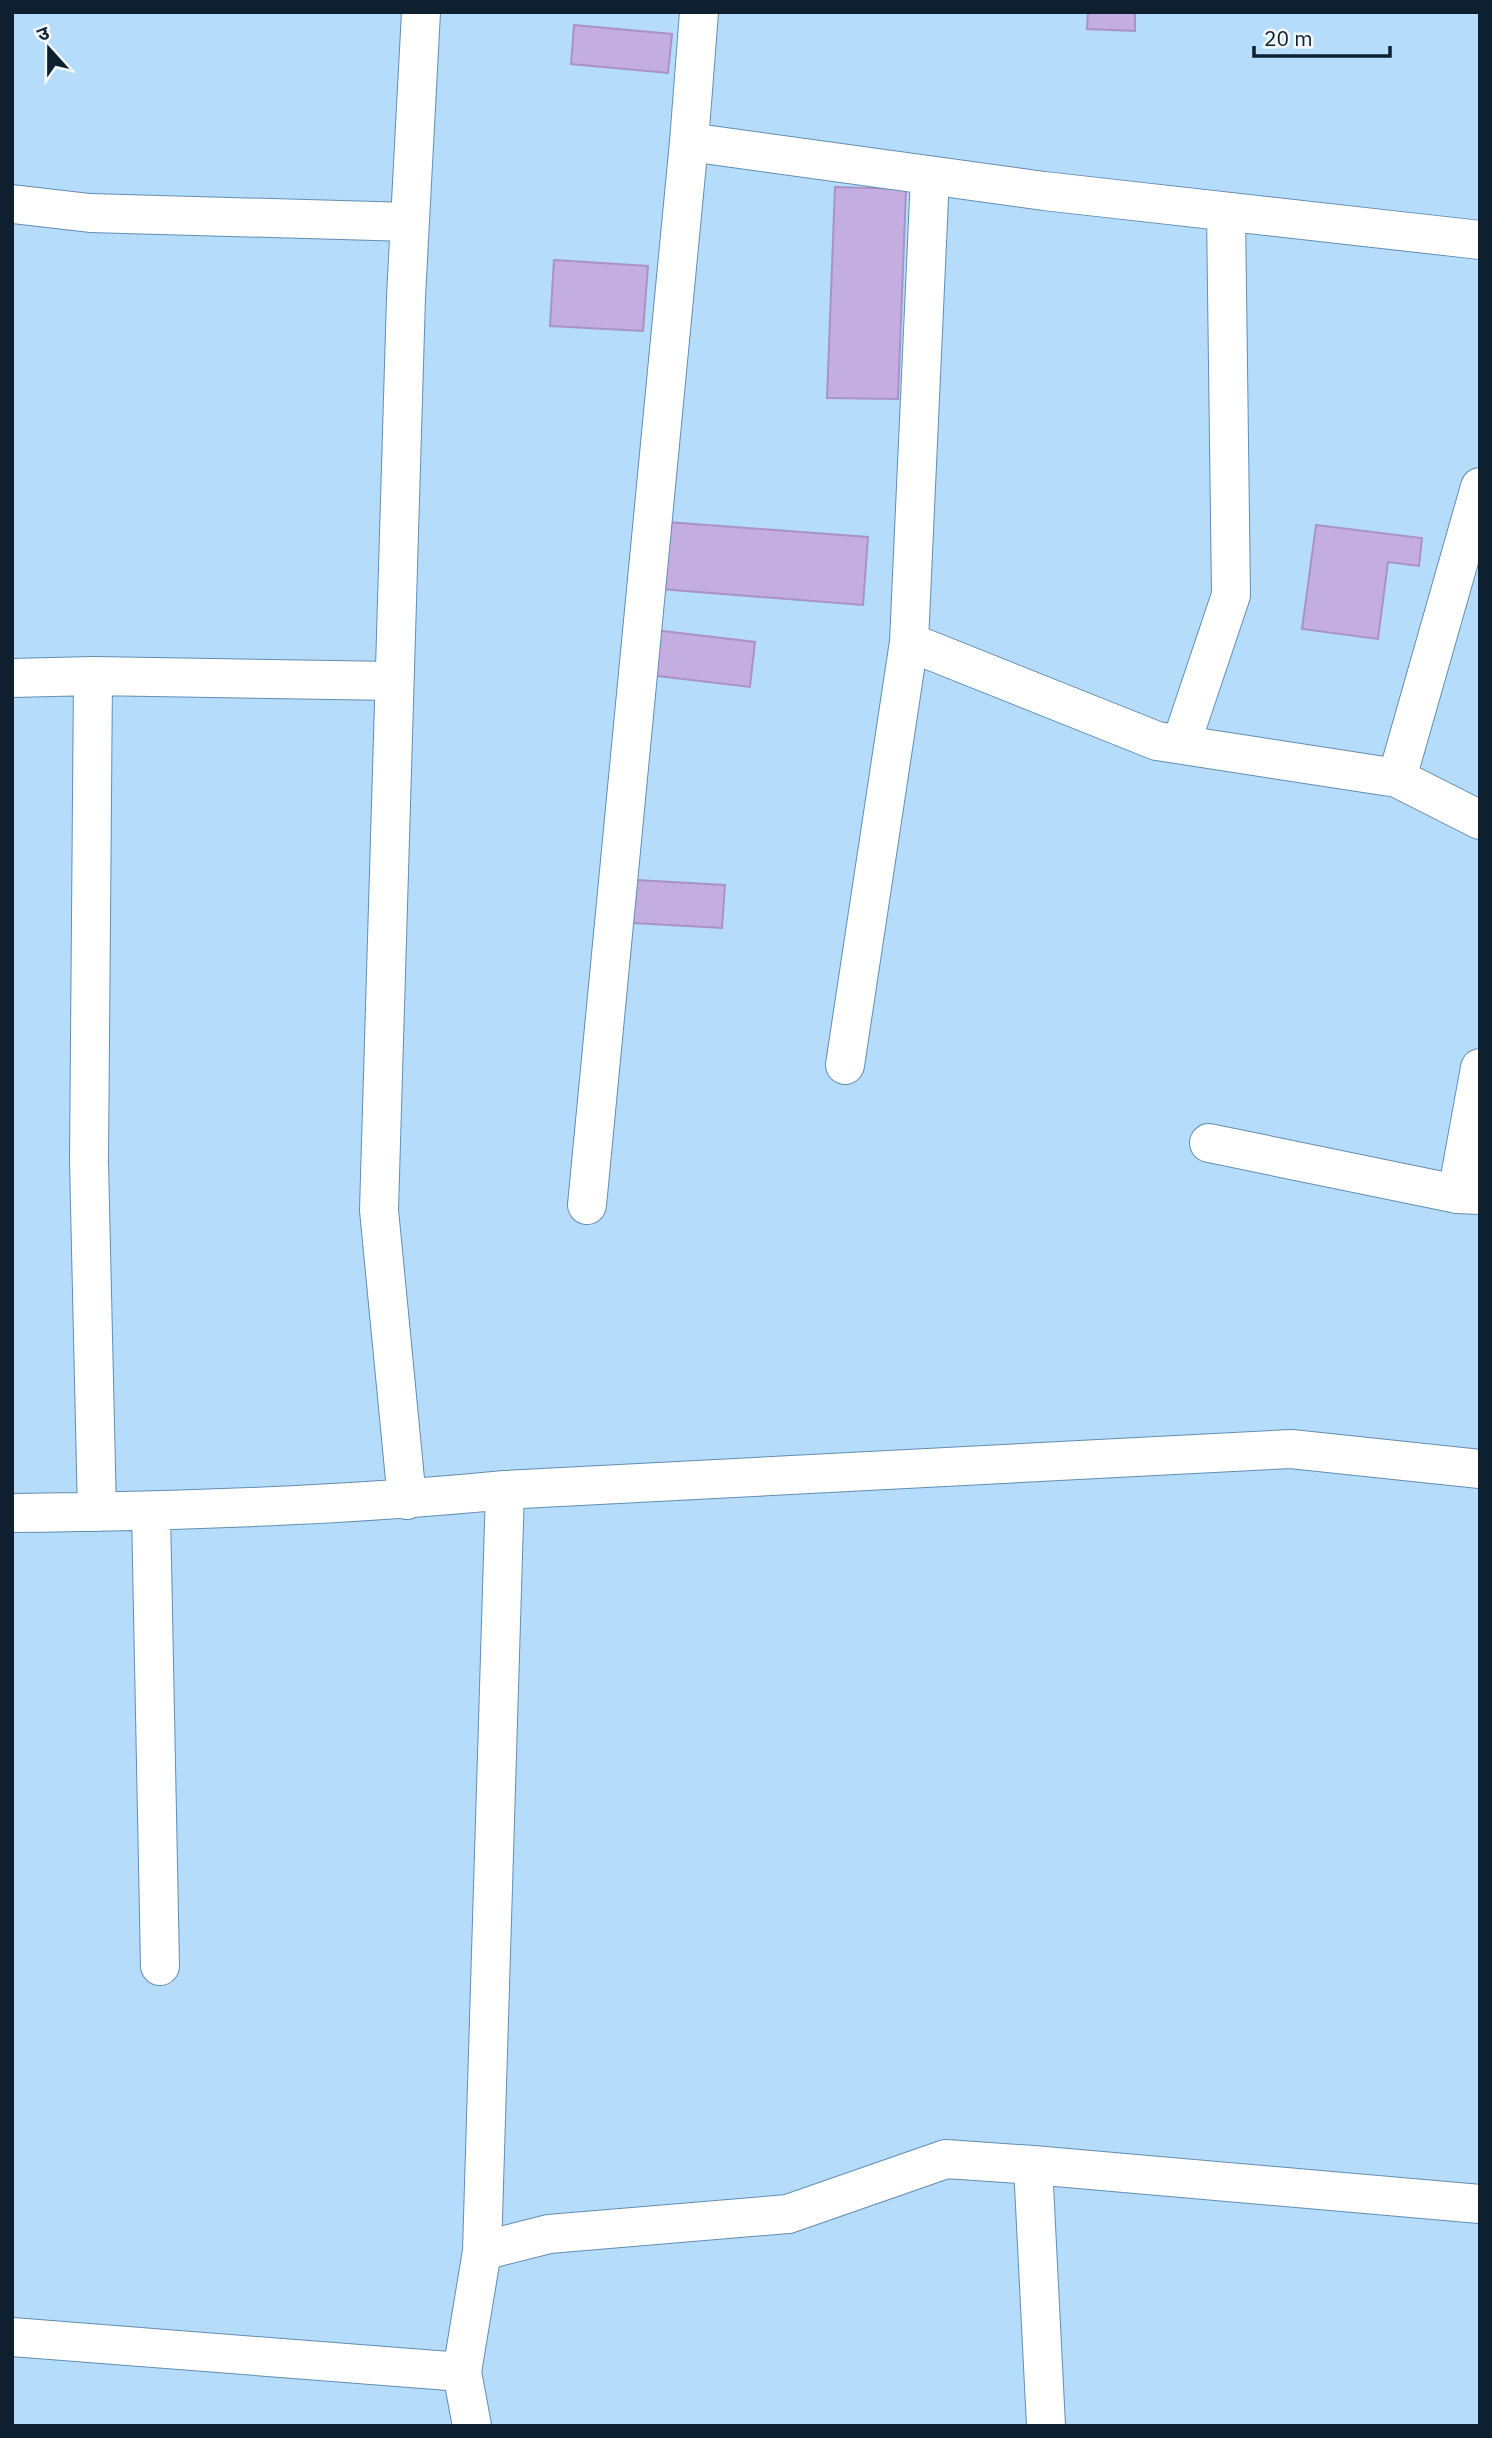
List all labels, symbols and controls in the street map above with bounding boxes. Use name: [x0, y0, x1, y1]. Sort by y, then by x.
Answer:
north arrow: [14, 14, 84, 84]
scale bar: [1254, 14, 1390, 58]
text: उ: [33, 20, 53, 46]
text: 20 m: [1264, 24, 1313, 52]

